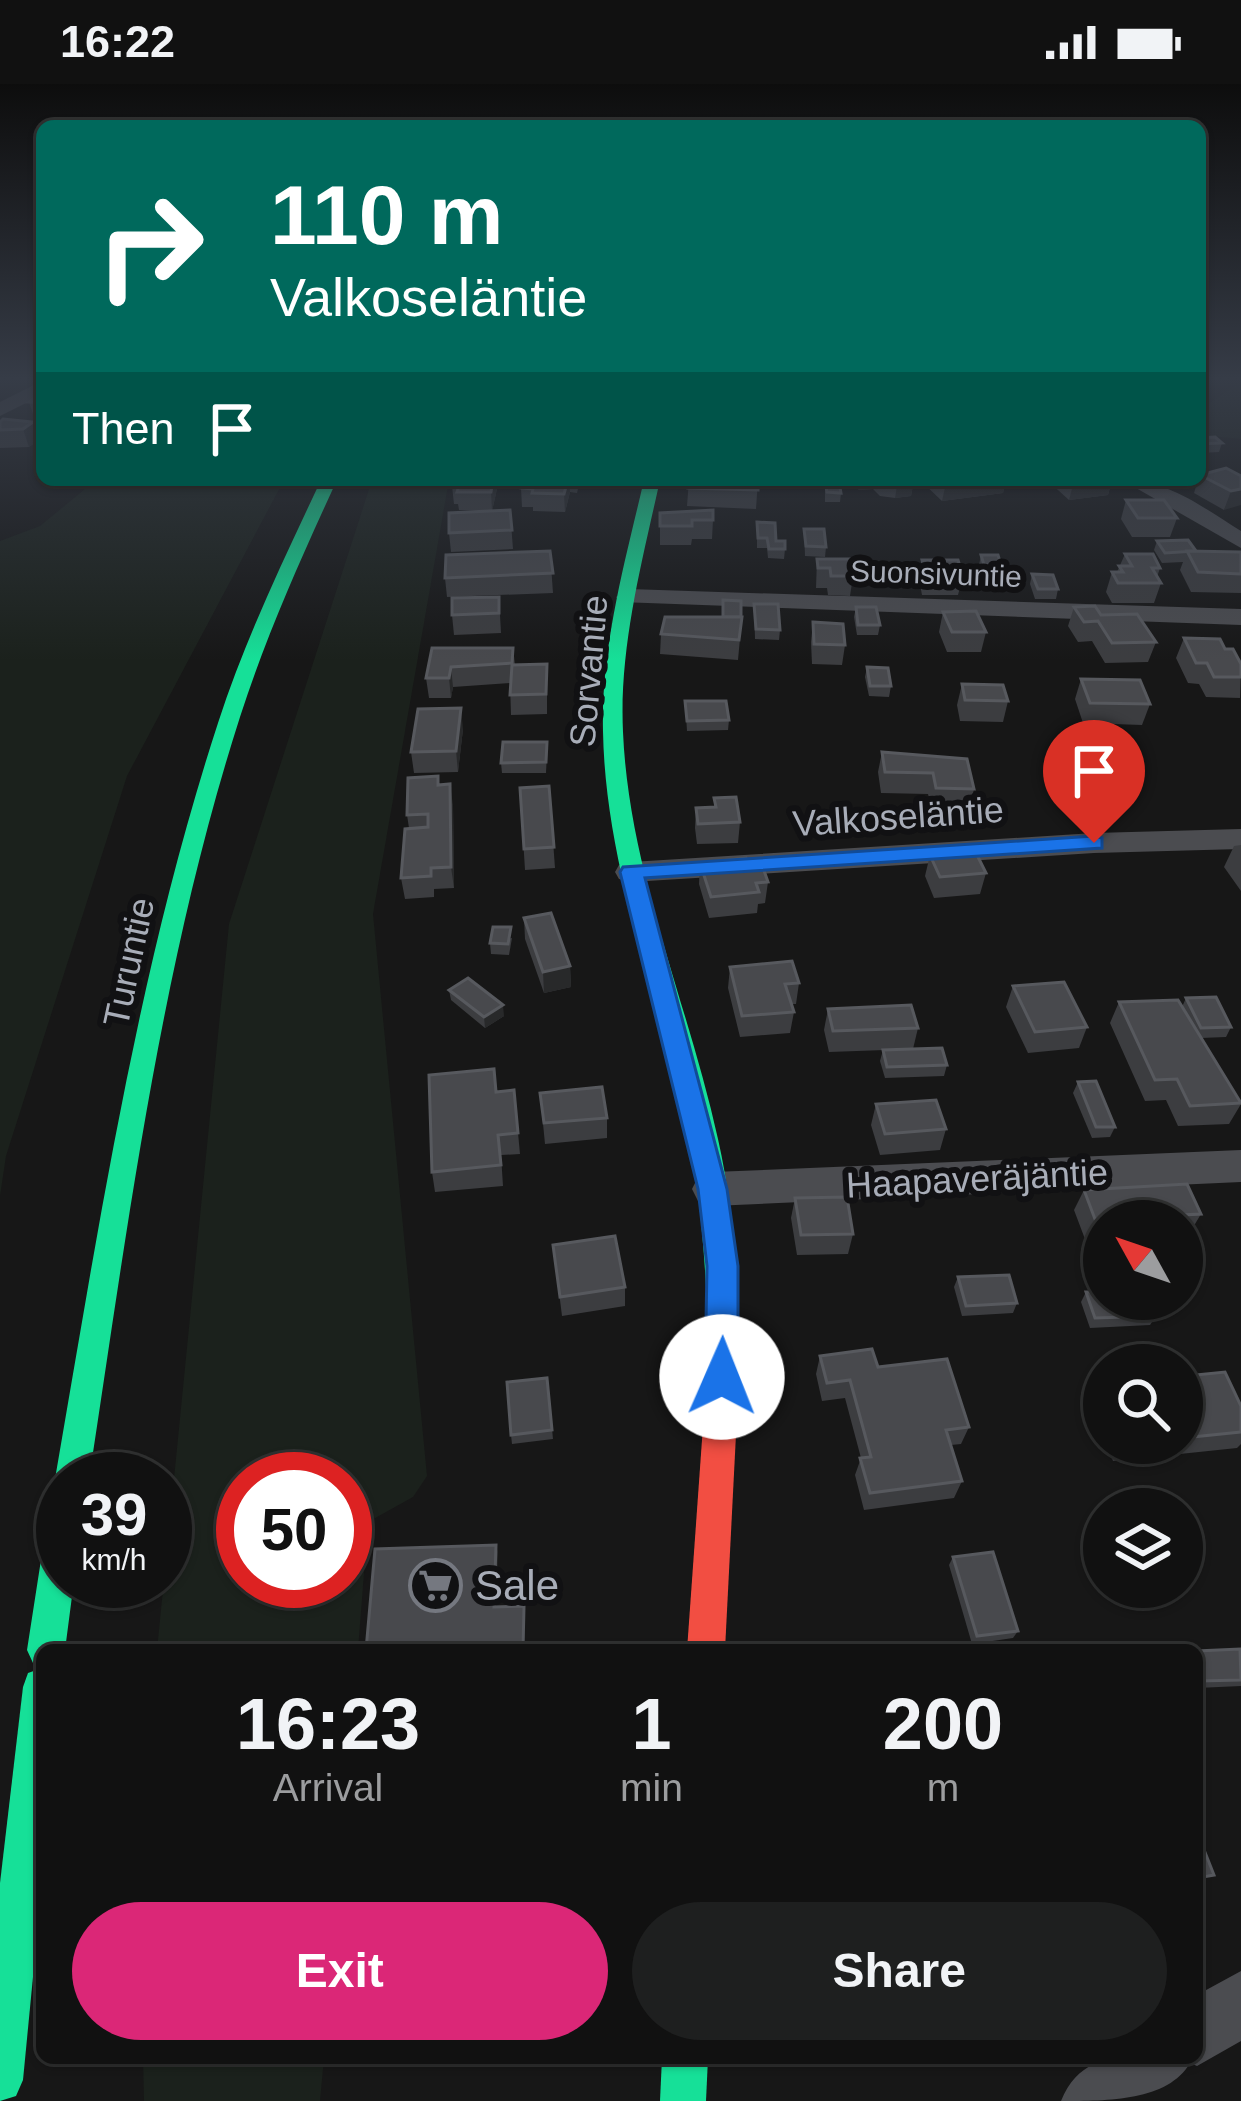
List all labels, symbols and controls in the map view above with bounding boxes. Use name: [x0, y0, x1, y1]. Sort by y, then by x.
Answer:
text: 16:22: [60, 16, 175, 67]
icon: right: [72, 168, 228, 324]
text: 110 m: [270, 168, 504, 262]
text: Valkoseläntie: [270, 267, 587, 327]
icon: arrive: [199, 396, 265, 462]
text: Then: [72, 403, 175, 454]
street label: Suonsivuntie: [850, 554, 1022, 593]
street label: Sorvantie: [561, 593, 616, 749]
pin: [1043, 720, 1145, 843]
icon: arrive: [1061, 738, 1127, 804]
street label: Valkoseläntie: [791, 789, 1005, 844]
street label: Turuntie: [95, 894, 162, 1030]
street label: Haapaveräjäntie: [845, 1151, 1109, 1206]
north arrow: [1083, 1200, 1203, 1320]
map controls: [1083, 1200, 1203, 1608]
position arrow: [659, 1314, 785, 1440]
button: search: [1083, 1344, 1203, 1464]
speed limit sign: 50: [216, 1452, 372, 1608]
text: 39: [81, 1481, 147, 1548]
button: layers: [1083, 1488, 1203, 1608]
text: km/h: [81, 1543, 147, 1576]
supermarket icon: Sale: [408, 1557, 464, 1613]
place label: Sale: [475, 1562, 559, 1609]
text: 16:23: [236, 1684, 420, 1764]
text: 1: [631, 1684, 672, 1764]
text: 200: [883, 1684, 1003, 1764]
text: Arrival: [273, 1766, 383, 1809]
text: min: [620, 1766, 683, 1809]
text: m: [927, 1766, 959, 1809]
button: Exit: [72, 1902, 608, 2040]
button: Share: [632, 1902, 1167, 2040]

